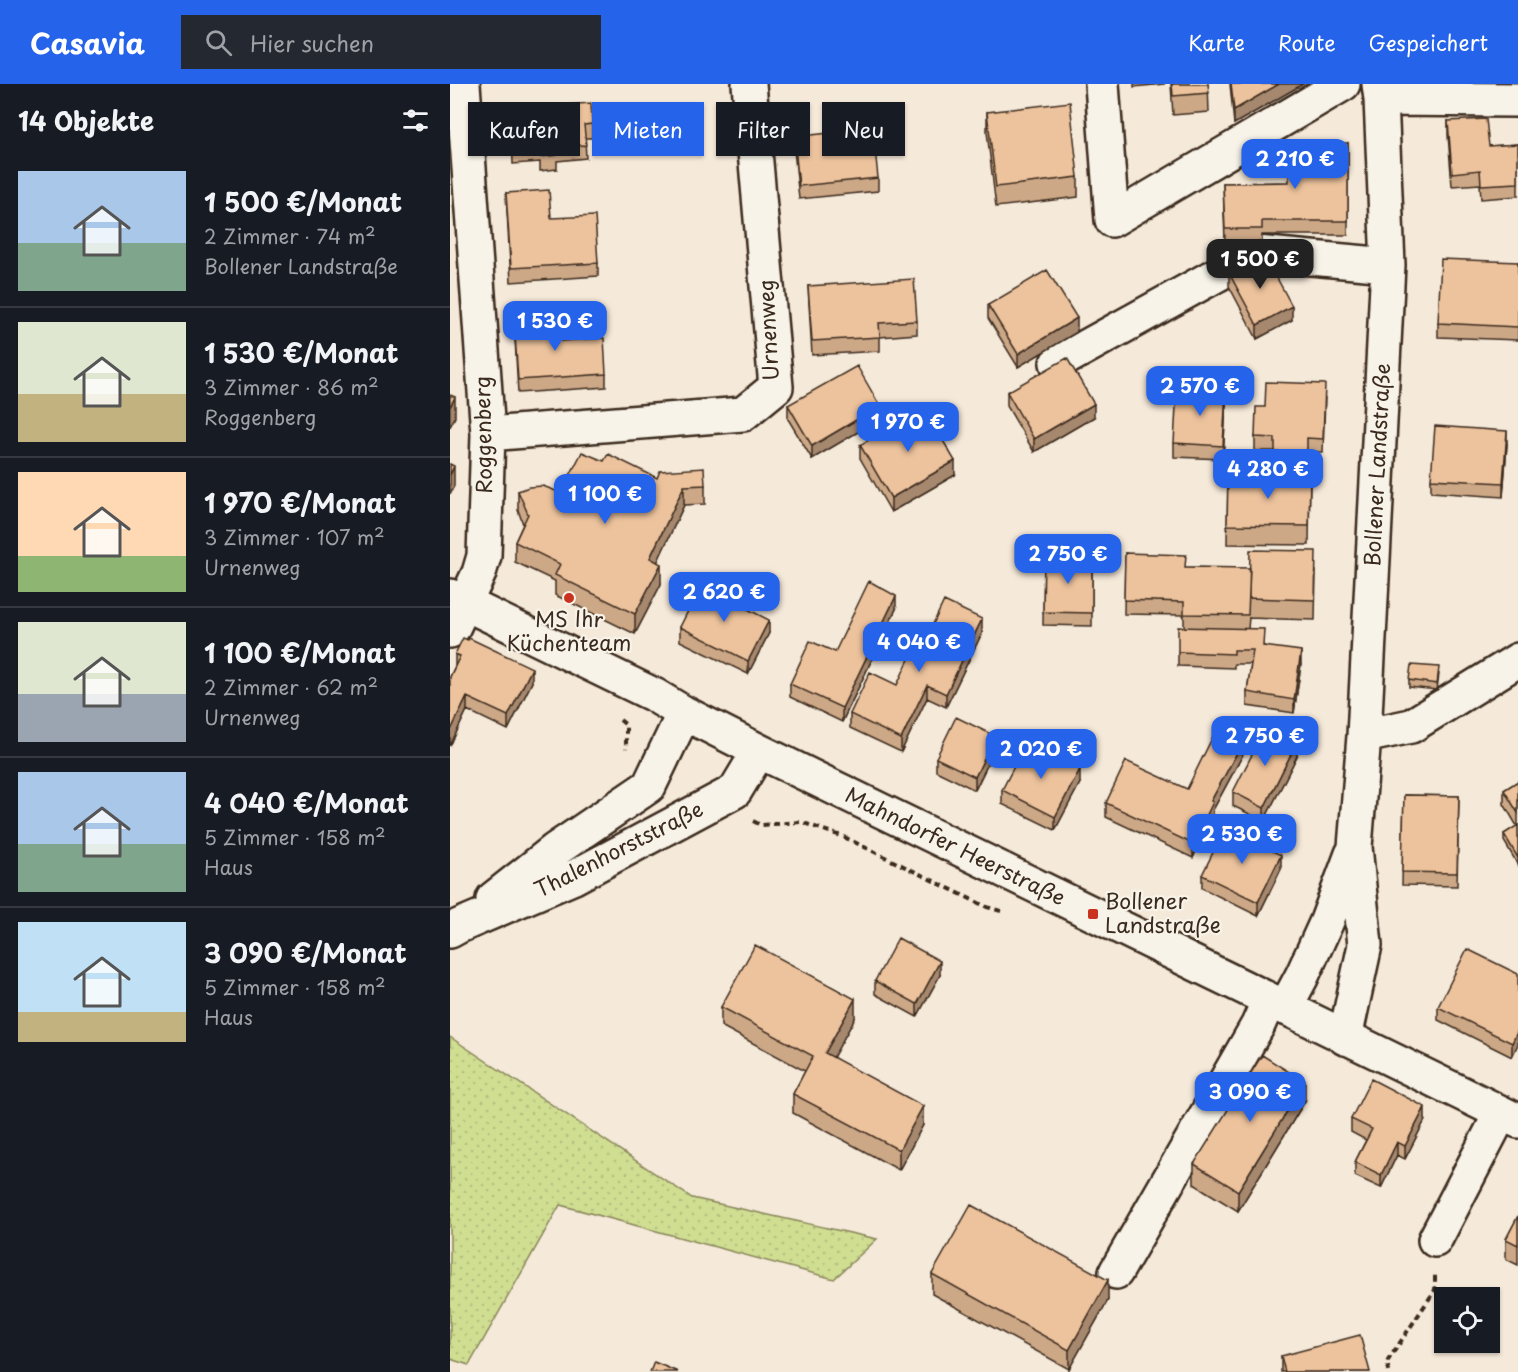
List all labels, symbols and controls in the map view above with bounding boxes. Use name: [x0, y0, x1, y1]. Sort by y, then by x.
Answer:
search box: [181, 15, 601, 69]
text: Casavia: [30, 21, 145, 64]
icon: search: [202, 26, 235, 59]
text: Hier suchen: [250, 26, 374, 59]
text: Karte: [1188, 26, 1245, 58]
text: Route: [1278, 26, 1336, 58]
text: Gespeichert: [1369, 26, 1488, 58]
text: 14 Objekte: [18, 101, 154, 140]
chip: Kaufen: [468, 102, 580, 156]
chip: Mieten: [592, 102, 704, 156]
chip: Filter: [716, 102, 810, 156]
chip: Neu: [822, 102, 905, 156]
icon: filters: [399, 104, 432, 137]
pin: 2 210 €: [1240, 139, 1350, 190]
text: 2 210 €: [1255, 143, 1335, 173]
text: 1 500 €/Monat: [204, 182, 402, 221]
icon: home: [66, 195, 138, 267]
text: 2 Zimmer · 74 m²: [204, 221, 376, 251]
pin: 1 500 €: [1205, 239, 1315, 290]
text: 1 500 €: [1221, 243, 1299, 273]
text: Bollener Landstraße: [204, 251, 398, 281]
street label: Urnenweg: [748, 279, 786, 382]
pin: 1 530 €: [500, 301, 610, 352]
text: 1 530 €: [517, 305, 593, 335]
text: 1 530 €/Monat: [204, 333, 399, 372]
icon: home: [66, 346, 138, 418]
street label: Bollener Landstraße: [1355, 362, 1397, 567]
pin: 2 570 €: [1145, 366, 1255, 417]
text: 2 570 €: [1160, 370, 1240, 400]
text: 3 Zimmer · 86 m²: [204, 372, 379, 402]
street label: Roggenberg: [465, 376, 499, 494]
text: Roggenberg: [204, 402, 316, 432]
pin: 1 970 €: [853, 402, 963, 453]
text: 1 970 €: [871, 406, 945, 436]
pin: 4 280 €: [1213, 449, 1323, 500]
text: 4 280 €: [1227, 453, 1309, 483]
pin: 1 100 €: [550, 474, 660, 525]
text: 1 100 €: [568, 478, 642, 508]
text: 1 970 €/Monat: [204, 483, 396, 522]
icon: home: [66, 496, 138, 568]
text: 3 Zimmer · 107 m²: [204, 522, 385, 552]
pin: 2 750 €: [1013, 534, 1123, 585]
text: 2 750 €: [1028, 538, 1108, 568]
text: Urnenweg: [204, 552, 301, 582]
pin: 2 620 €: [669, 572, 779, 623]
text: 2 620 €: [683, 576, 765, 606]
marker: MS Ihr Küchenteam: [562, 591, 576, 605]
place label: MS Ihr Küchenteam: [507, 602, 631, 658]
pin: 4 040 €: [864, 622, 974, 673]
text: 4 040 €: [877, 626, 961, 656]
text: 1 100 €/Monat: [204, 633, 396, 672]
icon: home: [66, 646, 138, 718]
text: 2 Zimmer · 62 m²: [204, 672, 378, 702]
text: Urnenweg: [204, 702, 301, 732]
pin: 2 750 €: [1210, 716, 1320, 767]
text: 2 750 €: [1225, 720, 1305, 750]
pin: 2 020 €: [986, 729, 1096, 780]
text: 2 020 €: [1000, 733, 1082, 763]
street label: Mahndorfer Heerstraße: [840, 778, 1071, 913]
text: 4 040 €/Monat: [204, 783, 409, 822]
street label: Thalenhorststraße: [528, 792, 708, 905]
icon: home: [66, 796, 138, 868]
pin: 2 530 €: [1187, 814, 1297, 865]
text: 2 530 €: [1201, 818, 1283, 848]
text: 5 Zimmer · 158 m²: [204, 822, 386, 852]
text: Haus: [204, 852, 253, 882]
place label: Bollener Landstraße: [1105, 884, 1221, 940]
marker: Bollener Landstraße: [1086, 907, 1100, 921]
text: 3 090 €/Monat: [204, 933, 407, 972]
icon: home: [66, 946, 138, 1018]
text: 5 Zimmer · 158 m²: [204, 972, 386, 1002]
text: Haus: [204, 1002, 253, 1032]
pin: 3 090 €: [1195, 1072, 1305, 1123]
text: 3 090 €: [1209, 1076, 1291, 1106]
map controls: [1434, 1287, 1500, 1353]
button: locate: [1434, 1287, 1500, 1353]

